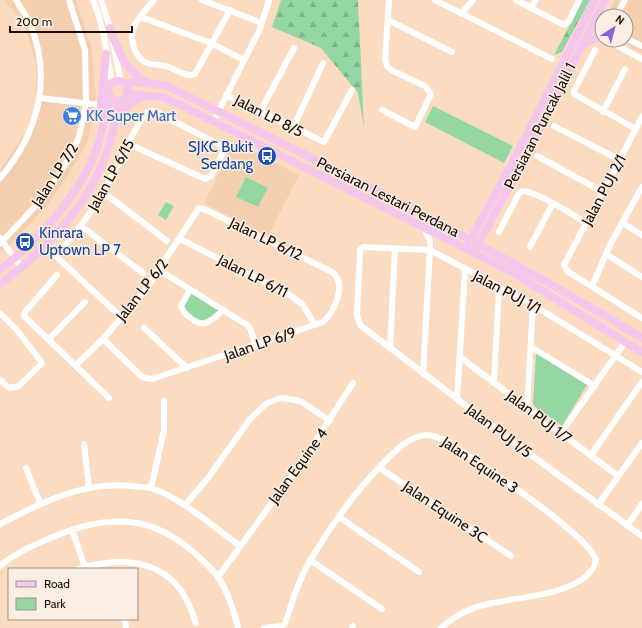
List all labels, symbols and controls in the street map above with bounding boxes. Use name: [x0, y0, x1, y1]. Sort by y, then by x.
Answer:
scale bar: [10, 8, 132, 34]
north arrow: [594, 8, 634, 48]
text: N: [613, 12, 627, 28]
text: 200 m: [16, 14, 52, 29]
street label: Persiaran Puncak Jalil 1: [500, 60, 580, 192]
street label: Jalan LP 8/5: [231, 91, 306, 141]
supermarket icon: KK Super Mart: [61, 105, 83, 127]
place label: KK Super Mart: [86, 107, 176, 125]
street label: Jalan LP 6/15: [83, 136, 138, 215]
place label: SJKC Bukit Serdang: [188, 138, 254, 173]
street label: Jalan LP 7/2: [27, 140, 82, 211]
bus stop icon: SJKC Bukit Serdang: [256, 145, 278, 167]
street label: Jalan PUJ 2/1: [577, 152, 630, 229]
street label: Persiaran Lestari Perdana: [314, 153, 463, 241]
street label: Jalan LP 6/12: [226, 213, 306, 264]
place label: Kinrara Uptown LP 7: [39, 224, 121, 259]
bus stop icon: Kinrara Uptown LP 7: [14, 231, 36, 253]
street label: Jalan LP 6/11: [214, 250, 291, 301]
street label: Jalan LP 6/2: [111, 255, 172, 326]
street label: Jalan PUJ 1/1: [469, 266, 544, 317]
street label: Jalan LP 6/9: [221, 323, 298, 365]
street label: Jalan PUJ 1/7: [502, 386, 576, 448]
street label: Jalan PUJ 1/5: [462, 400, 536, 462]
street label: Jalan Equine 4: [264, 424, 332, 508]
street label: Jalan Equine 3: [437, 432, 522, 497]
street label: Jalan Equine 3C: [399, 477, 491, 547]
legend: [8, 568, 138, 620]
text: Road: [44, 576, 70, 591]
text: Park: [44, 596, 66, 611]

